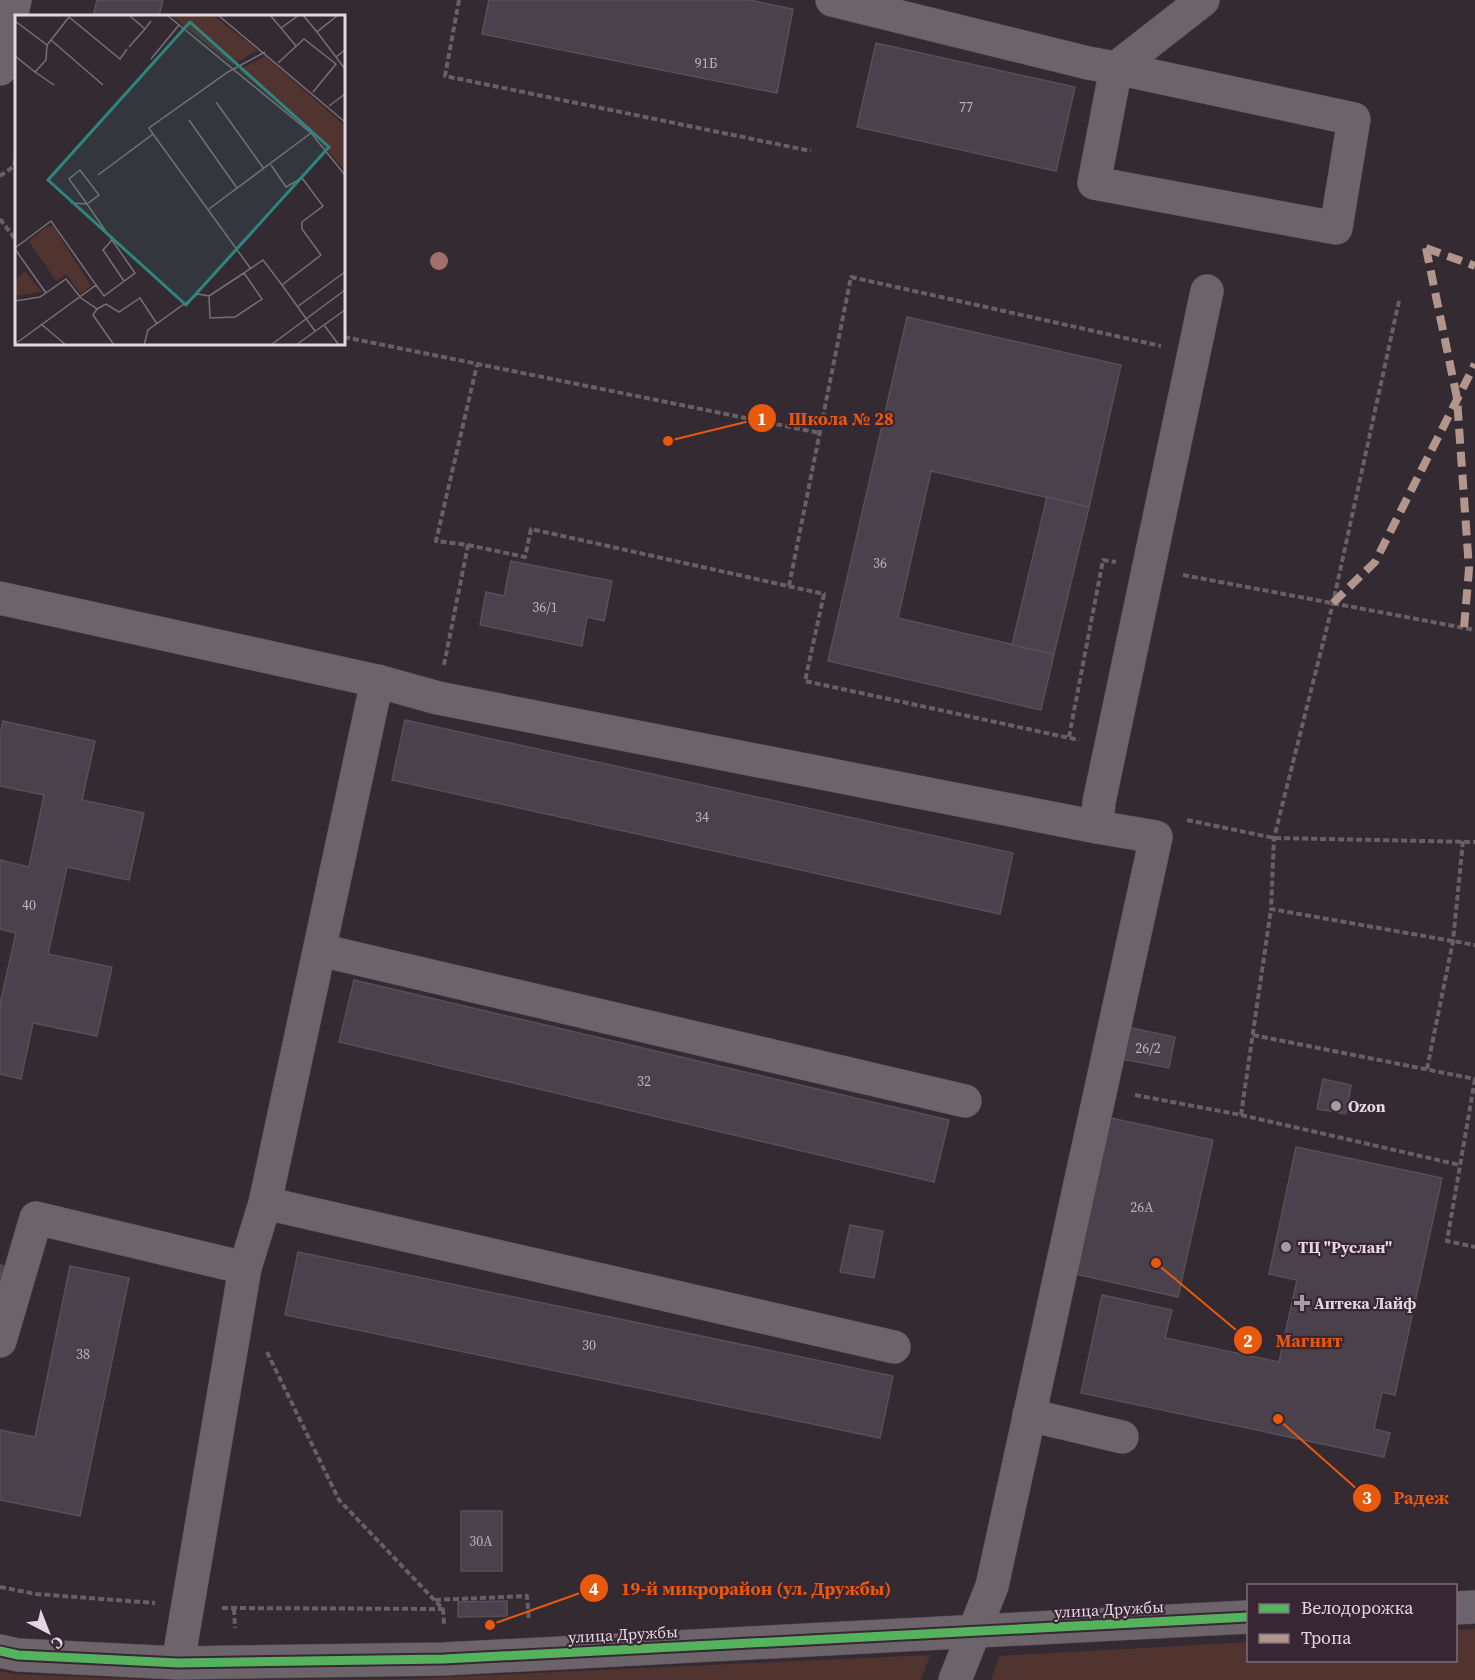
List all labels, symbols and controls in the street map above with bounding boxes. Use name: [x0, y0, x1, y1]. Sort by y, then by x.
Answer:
inset map: [15, 15, 345, 345]
house number: 91Б: [695, 53, 718, 73]
house number: 77: [959, 97, 973, 117]
callout: Школа № 28: [747, 400, 906, 436]
text: 1: [757, 406, 767, 431]
text: Школа № 28: [788, 406, 894, 431]
house number: 36: [873, 553, 887, 573]
house number: 36/1: [532, 597, 558, 617]
house number: 34: [695, 807, 709, 827]
house number: 40: [22, 895, 36, 915]
house number: 26/2: [1135, 1038, 1161, 1058]
house number: 32: [637, 1071, 651, 1091]
place label: Ozon: [1348, 1095, 1386, 1117]
marker: Ozon: [1329, 1099, 1343, 1113]
house number: 26А: [1130, 1197, 1154, 1217]
place label: ТЦ "Руслан": [1298, 1236, 1392, 1258]
marker: ТЦ "Руслан": [1279, 1240, 1293, 1254]
place label: Аптека Лайф: [1314, 1292, 1416, 1314]
marker: Аптека Лайф: [1295, 1296, 1309, 1310]
callout: Магнит: [1233, 1322, 1354, 1358]
text: 2: [1243, 1328, 1253, 1353]
text: Магнит: [1276, 1328, 1342, 1353]
house number: 30: [582, 1335, 596, 1355]
house number: 38: [76, 1344, 90, 1364]
callout: Радеж: [1352, 1480, 1461, 1516]
text: 3: [1362, 1485, 1372, 1510]
text: Радеж: [1393, 1485, 1449, 1510]
house number: 30А: [469, 1531, 493, 1551]
callout: 19-й микрорайон (ул. Дружбы): [579, 1570, 904, 1606]
text: 4: [589, 1576, 599, 1601]
text: 19-й микрорайон (ул. Дружбы): [621, 1576, 891, 1601]
legend: [1247, 1584, 1457, 1662]
street label: улица Дружбы: [1054, 1595, 1164, 1623]
text: Велодорожка: [1301, 1595, 1414, 1620]
north arrow: [18, 1602, 78, 1662]
street label: улица Дружбы: [568, 1620, 678, 1648]
text: Тропа: [1301, 1625, 1352, 1650]
text: С: [47, 1632, 69, 1655]

